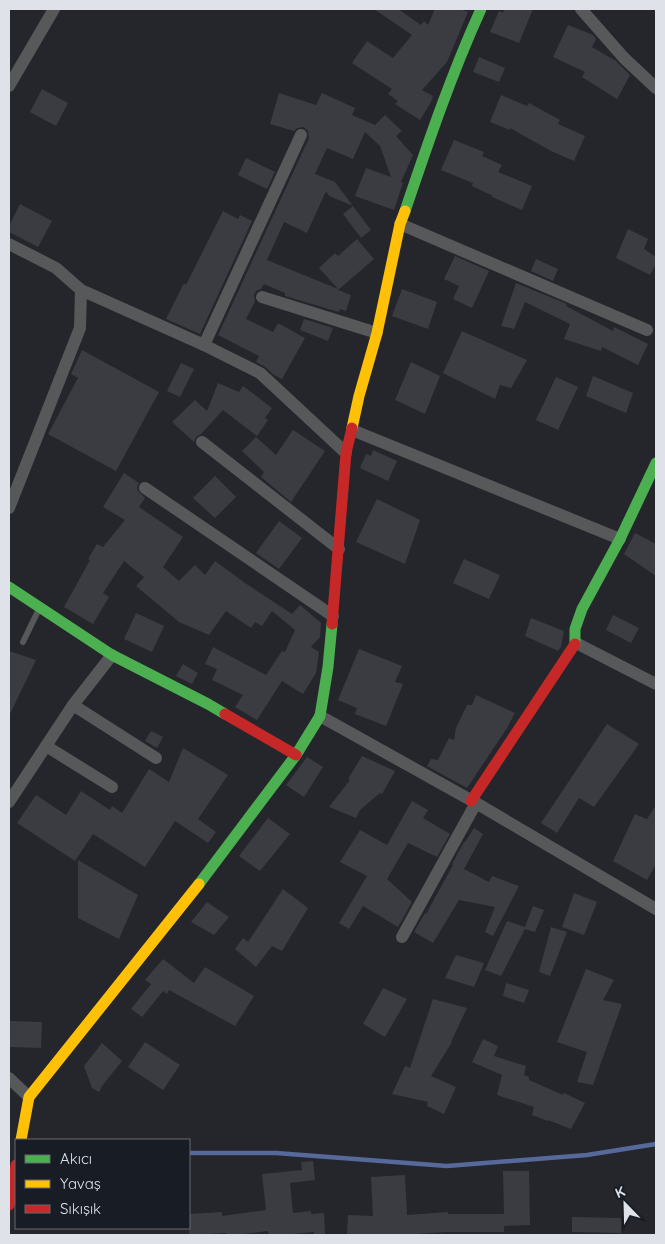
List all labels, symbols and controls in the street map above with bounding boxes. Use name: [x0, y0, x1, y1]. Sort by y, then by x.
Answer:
legend: [15, 1139, 190, 1229]
text: Akıcı: [60, 1149, 92, 1168]
text: Yavaş: [60, 1174, 101, 1193]
north arrow: [600, 1179, 650, 1229]
text: K: [612, 1182, 628, 1202]
text: Sıkışık: [60, 1199, 101, 1218]

